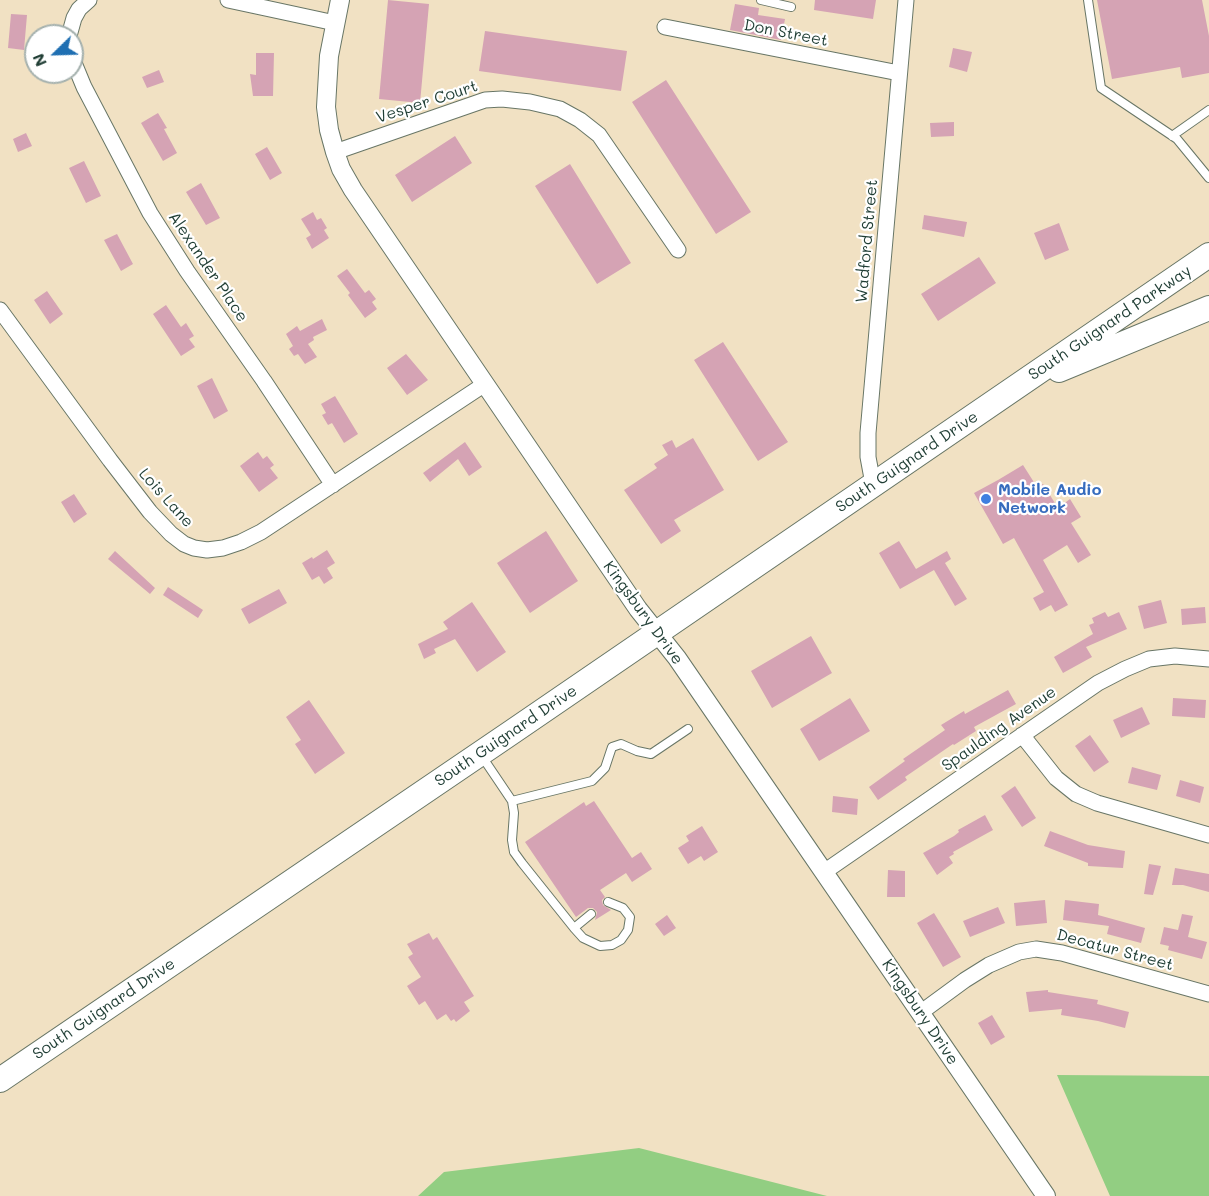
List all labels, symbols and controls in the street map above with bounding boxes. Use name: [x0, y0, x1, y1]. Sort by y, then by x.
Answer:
street label: Don Street: [742, 15, 830, 51]
north arrow: [24, 24, 84, 84]
text: N: [27, 51, 51, 70]
street label: Vesper Court: [374, 77, 480, 127]
street label: Wadford Street: [852, 178, 882, 304]
street label: Alexander Place: [164, 208, 252, 326]
street label: South Guignard Parkway: [1025, 261, 1195, 385]
street label: South Guignard Drive: [832, 407, 982, 517]
street label: Lois Lane: [134, 465, 198, 531]
place label: Mobile Audio Network: [998, 480, 1101, 518]
marker: Mobile Audio Network: [979, 492, 993, 506]
street label: Kingsbury Drive: [599, 557, 687, 669]
street label: South Guignard Drive: [431, 681, 581, 791]
street label: Spaulding Avenue: [938, 682, 1060, 776]
street label: Decatur Street: [1054, 925, 1176, 975]
street label: South Guignard Drive: [29, 954, 179, 1064]
street label: Kingsbury Drive: [878, 956, 962, 1068]

